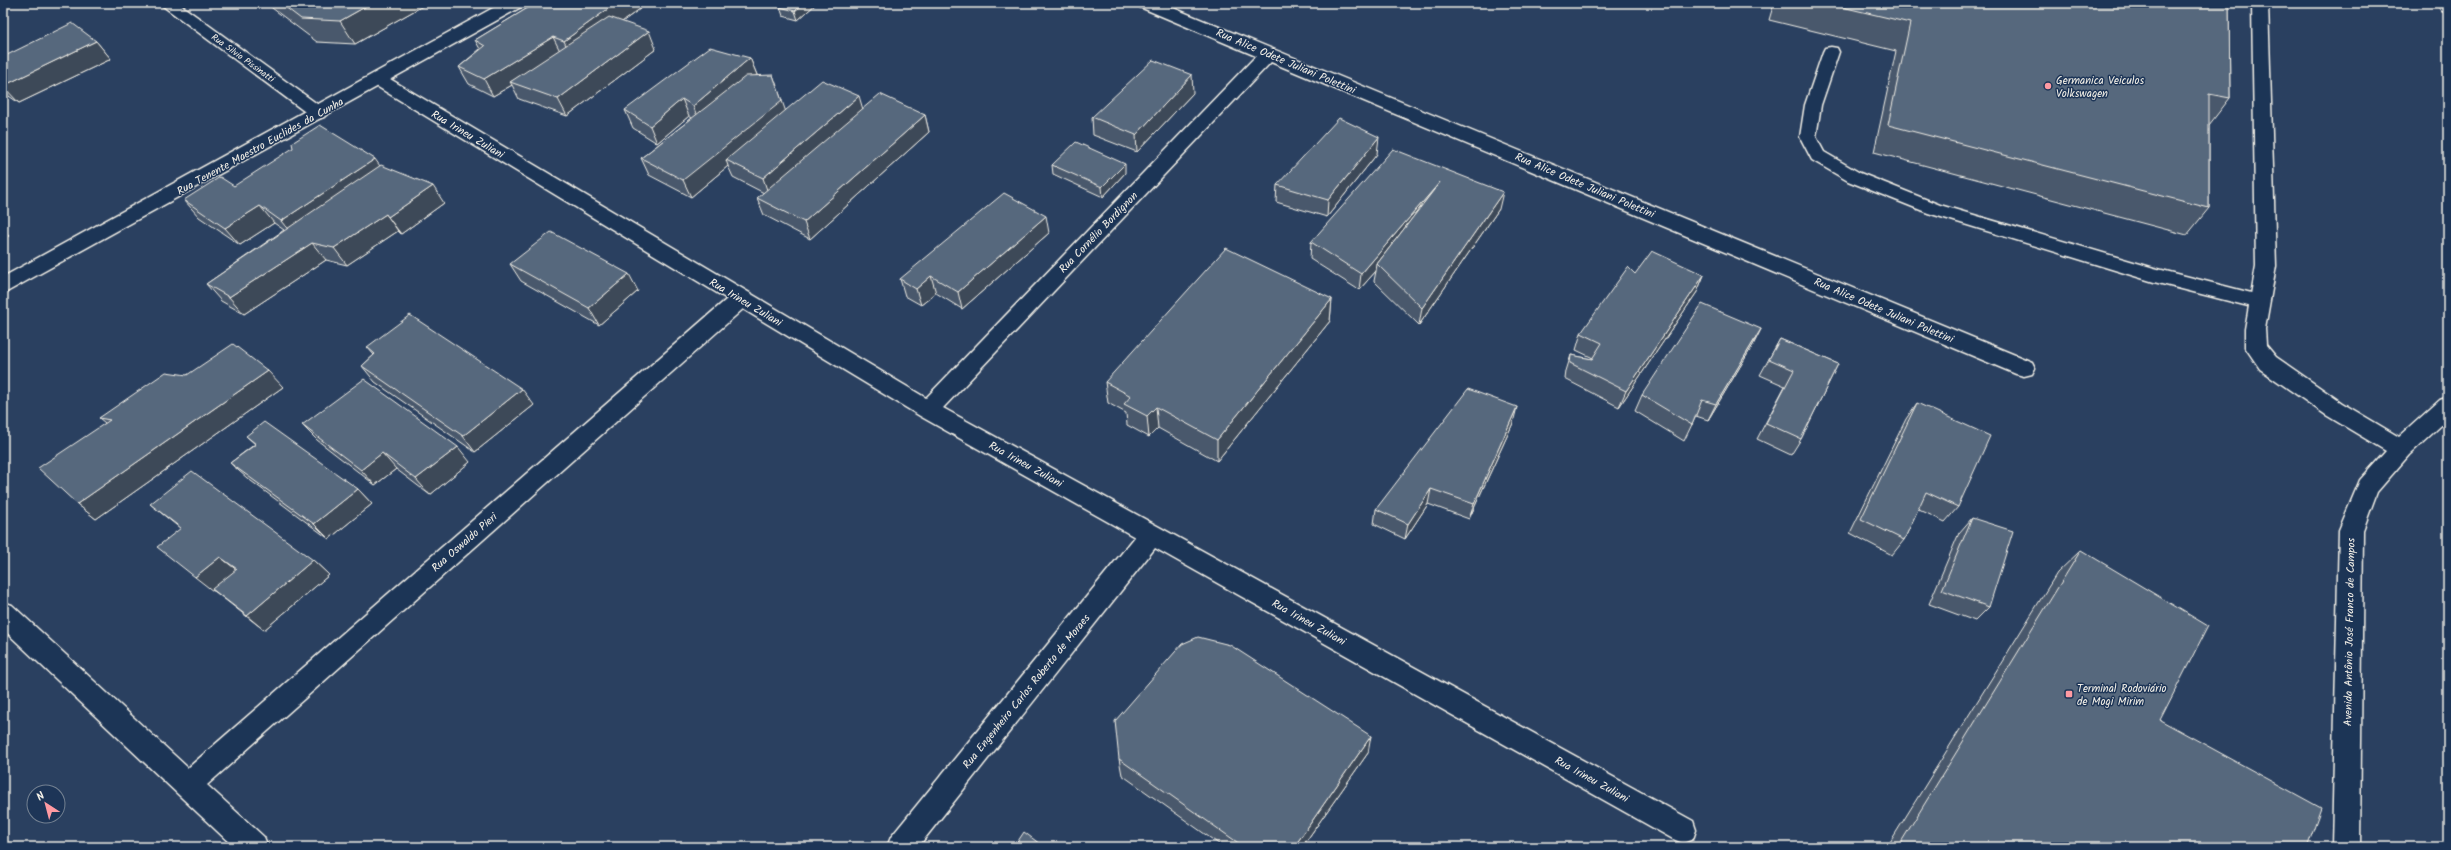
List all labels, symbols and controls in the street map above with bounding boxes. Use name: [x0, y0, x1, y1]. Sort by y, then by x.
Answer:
street label: Rua Alice Odete Juliani Polettini: [1213, 24, 1359, 100]
street label: Rua Silvio Pissinatti: [208, 30, 278, 87]
place label: Germanica Veiculos Volkswagen: [2056, 72, 2144, 103]
marker: Germanica Veiculos Volkswagen: [2043, 81, 2053, 91]
street label: Rua Tenente Maestro Euclides da Cunha: [174, 93, 347, 200]
street label: Rua Irineu Zuliani: [427, 106, 508, 164]
street label: Rua Alice Odete Juliani Polettini: [1512, 148, 1658, 224]
street label: Rua Cornélio Bordignon: [1055, 188, 1143, 278]
street label: Rua Alice Odete Juliani Polettini: [1811, 273, 1957, 349]
street label: Rua Irineu Zuliani: [705, 274, 786, 332]
street label: Rua Irineu Zuliani: [985, 437, 1066, 493]
street label: Rua Oswaldo Pieri: [428, 509, 502, 577]
street label: Avenida Antônio José Franco de Campos: [2339, 537, 2361, 726]
street label: Rua Irineu Zuliani: [1268, 595, 1349, 651]
street label: Rua Engenheiro Carlos Roberto de Moraes: [959, 610, 1095, 773]
place label: Terminal Rodoviário de Mogi Mirim: [2077, 680, 2167, 711]
marker: Terminal Rodoviário de Mogi Mirim: [2064, 689, 2074, 699]
street label: Rua Irineu Zuliani: [1551, 752, 1632, 808]
north arrow: [26, 784, 66, 824]
text: N: [33, 787, 49, 806]

